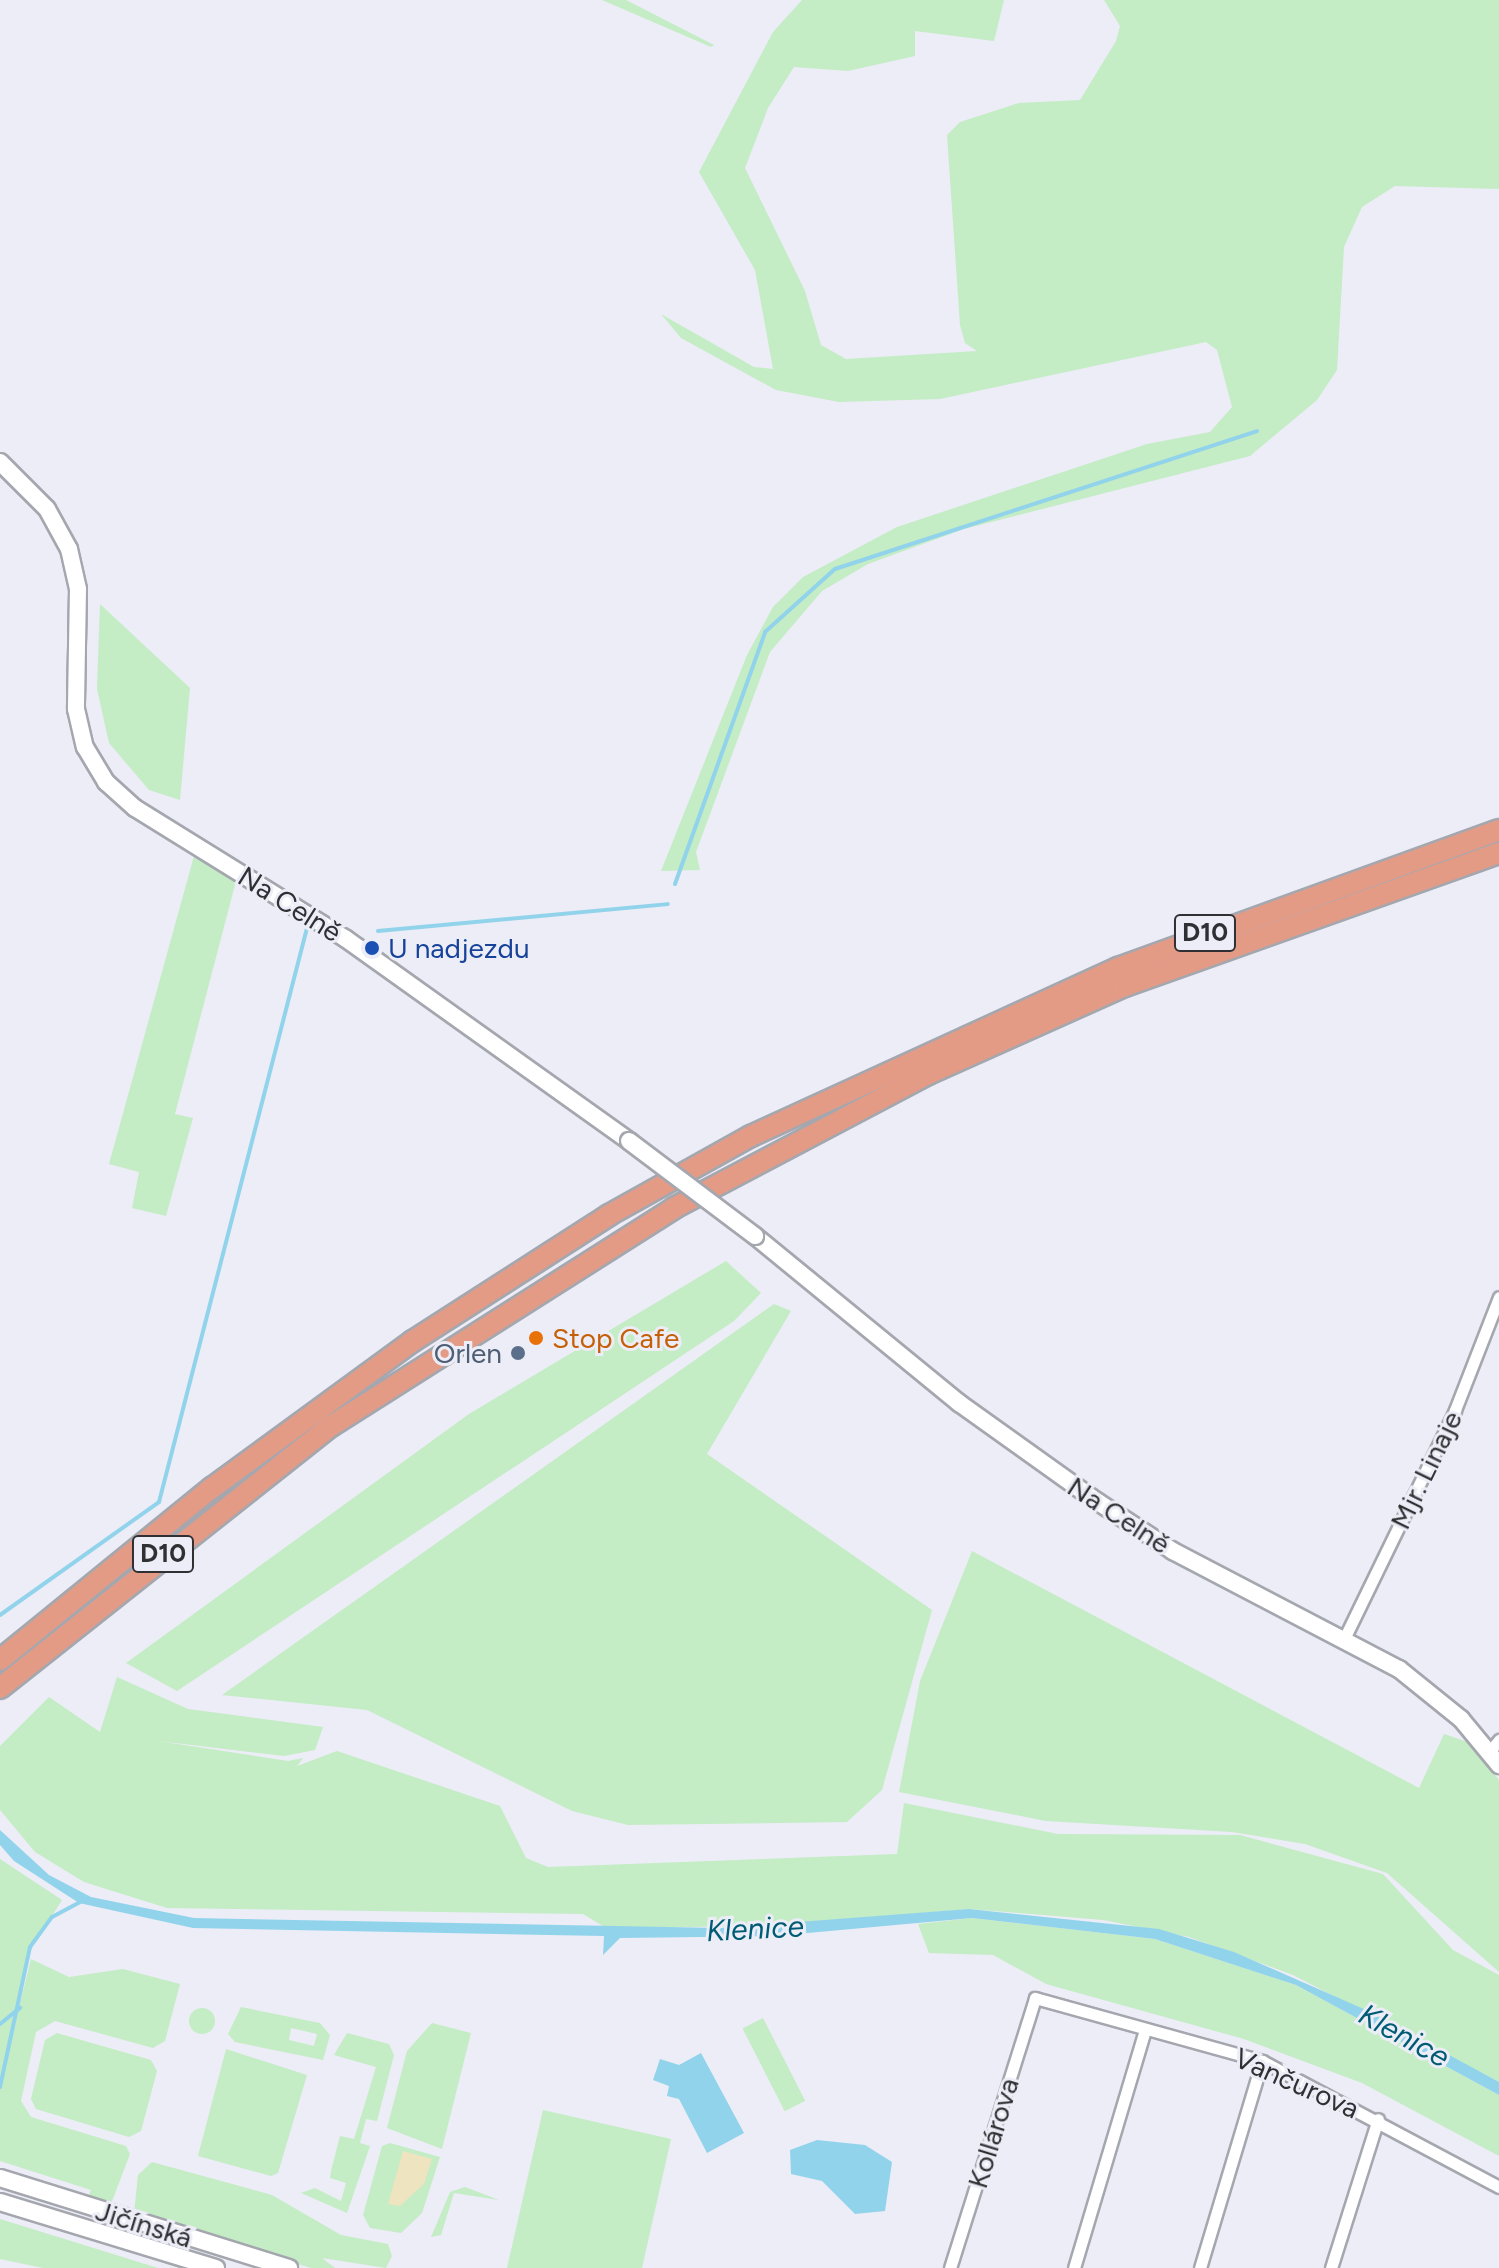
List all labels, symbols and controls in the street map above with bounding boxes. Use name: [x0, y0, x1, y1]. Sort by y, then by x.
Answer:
street label: Na Celně: [232, 859, 348, 949]
road number: D10: [1173, 911, 1237, 955]
place label: U nadjezdu: [388, 931, 530, 965]
marker: U nadjezdu: [363, 939, 381, 957]
place label: Stop Cafe: [552, 1321, 679, 1355]
marker: Stop Cafe: [527, 1329, 545, 1347]
place label: Orlen: [434, 1336, 502, 1370]
marker: Orlen: [509, 1344, 527, 1362]
street label: Mjr. Linaje: [1383, 1405, 1469, 1535]
street label: Na Celně: [1061, 1469, 1177, 1561]
road number: D10: [131, 1532, 195, 1576]
water label: Klenice: [705, 1908, 805, 1950]
water label: Klenice: [1353, 1997, 1455, 2075]
street label: Vančurova: [1230, 2041, 1364, 2125]
street label: Kollárova: [960, 2074, 1026, 2192]
street label: Jičínská: [92, 2193, 196, 2255]

